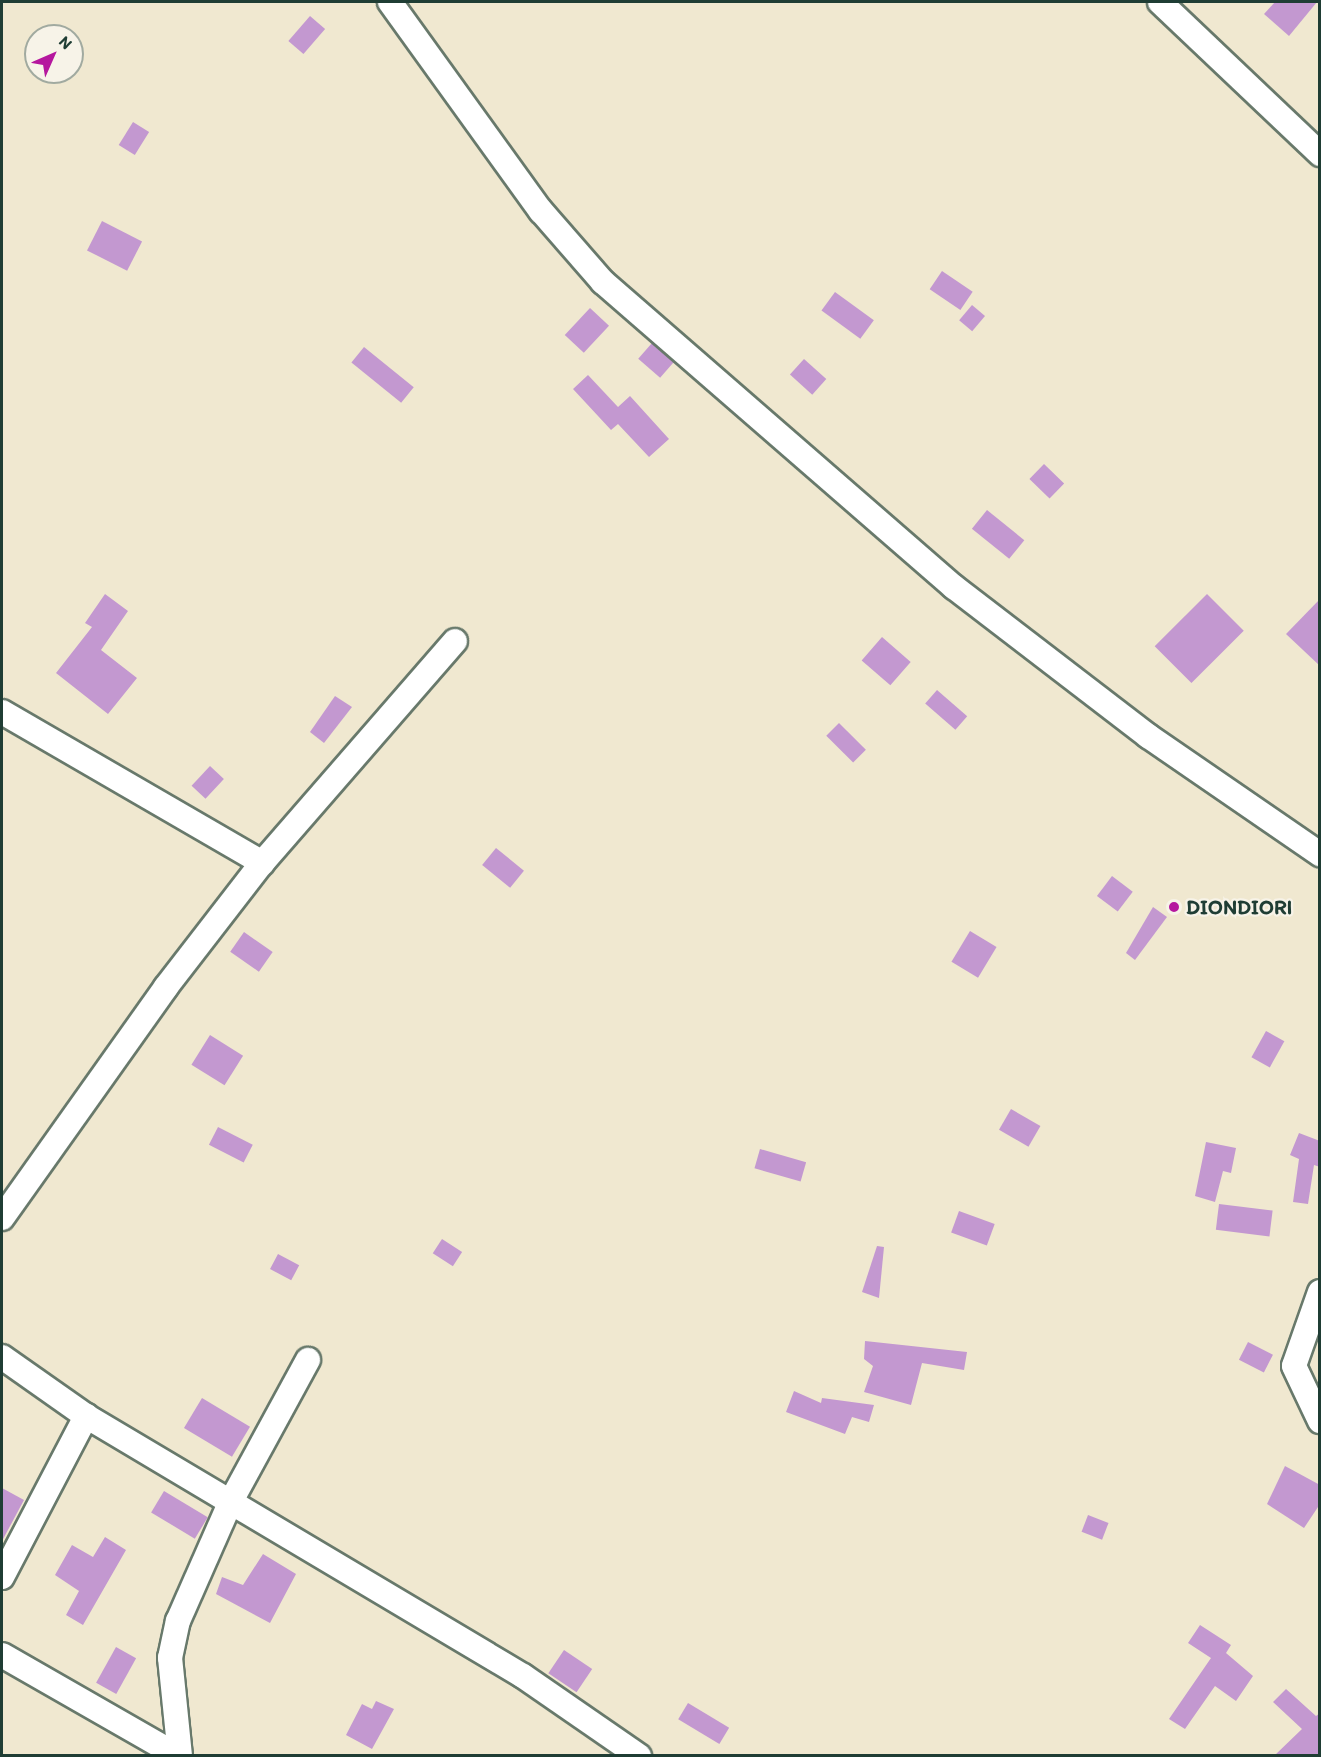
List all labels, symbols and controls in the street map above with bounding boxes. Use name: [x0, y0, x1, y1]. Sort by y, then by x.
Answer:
north arrow: [24, 24, 84, 84]
text: N: [55, 32, 76, 53]
place label: DIONDIORI: [1186, 894, 1292, 920]
marker: DIONDIORI: [1167, 900, 1181, 914]

